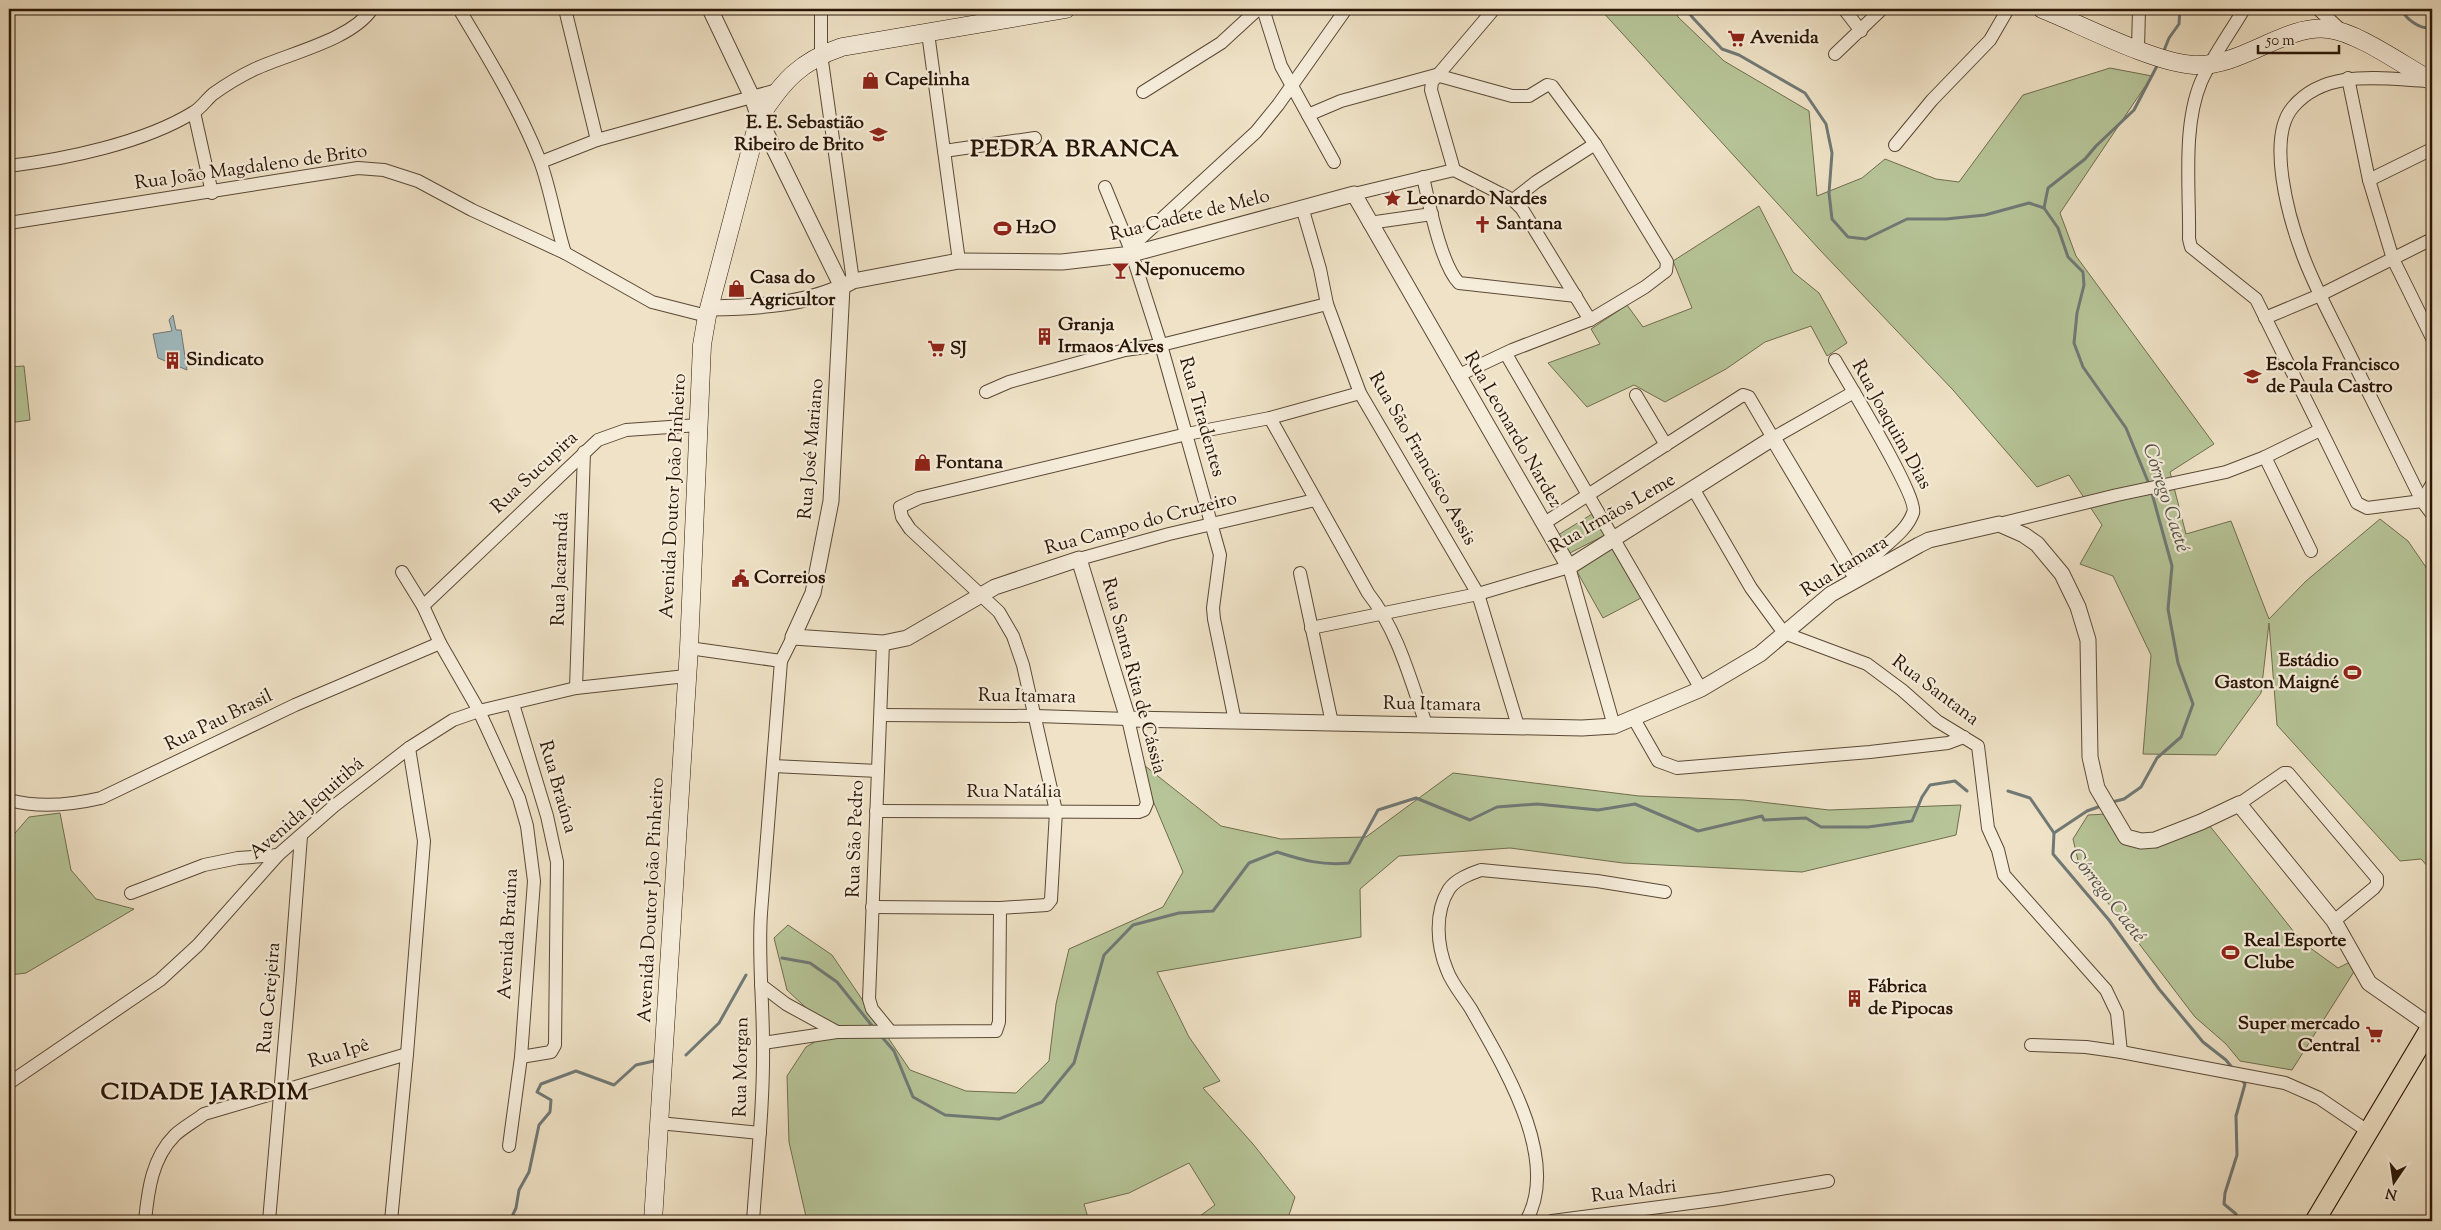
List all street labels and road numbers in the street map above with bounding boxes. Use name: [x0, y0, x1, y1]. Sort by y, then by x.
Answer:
street label: Rua João Magdaleno de Brito: [133, 138, 369, 198]
street label: Rua Cadete de Melo: [1107, 183, 1273, 249]
street label: Rua Leonardo Nardez: [1456, 347, 1568, 513]
street label: Rua Tiradentes: [1171, 354, 1231, 480]
street label: Rua Joaquim Dias: [1844, 355, 1938, 495]
street label: Rua São Francisco Assis: [1361, 367, 1483, 551]
street label: Avenida Doutor João Pinheiro: [654, 373, 694, 619]
street label: Rua José Mariano: [792, 377, 832, 521]
street label: Rua Sucupira: [485, 425, 585, 521]
street label: Rua Irmãos Leme: [1545, 467, 1681, 561]
street label: Rua Campo do Cruzeiro: [1042, 485, 1240, 563]
street label: Rua Jacarandá: [546, 511, 576, 627]
street label: Rua Itamara: [1796, 529, 1894, 605]
street label: Rua Santa Rita de Cássia: [1094, 575, 1172, 777]
street label: Rua Santana: [1886, 649, 1985, 733]
street label: Rua Pau Brasil: [161, 683, 277, 759]
street label: Rua Itamara: [978, 683, 1077, 711]
street label: Rua Itamara: [1383, 691, 1482, 719]
street label: Rua Braúna: [531, 737, 583, 837]
street label: Avenida Jequitibá: [244, 751, 371, 867]
street label: Avenida Doutor João Pinheiro: [632, 777, 672, 1023]
street label: Rua Natália: [966, 779, 1062, 806]
street label: Rua São Pedro: [840, 780, 872, 898]
street label: Avenida Braúna: [492, 868, 526, 1000]
street label: Rua Cerejeira: [252, 941, 288, 1055]
street label: Rua Morgan: [728, 1016, 756, 1118]
street label: Rua Ipê: [305, 1032, 373, 1076]
street label: Rua Madri: [1590, 1173, 1678, 1211]

